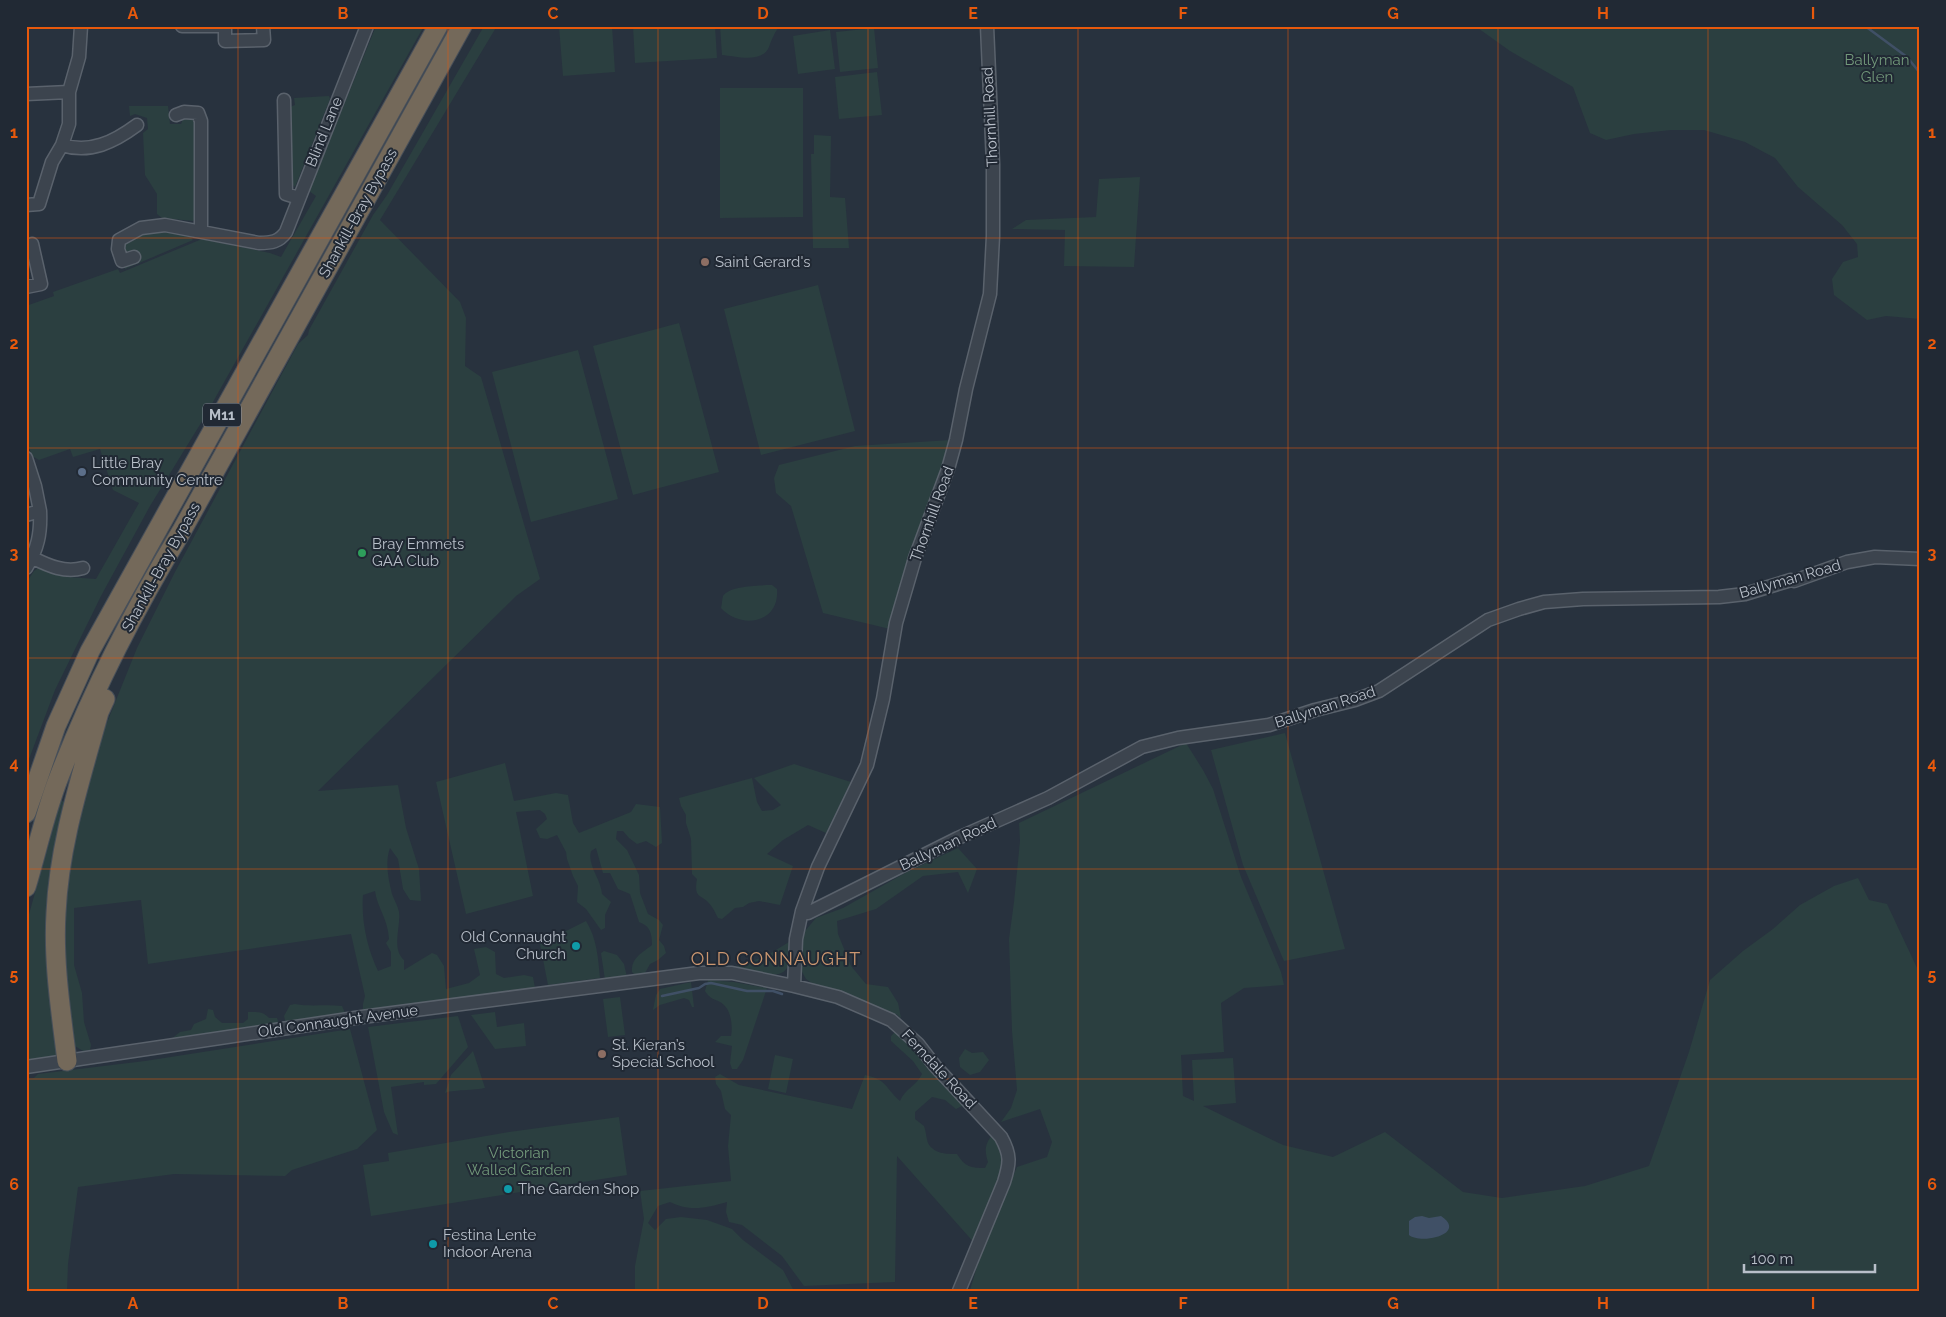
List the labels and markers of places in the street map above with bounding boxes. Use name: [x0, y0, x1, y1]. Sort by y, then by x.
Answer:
place label: Saint Gerard's: [715, 253, 810, 271]
marker: Saint Gerard's: [699, 256, 711, 268]
place label: Little Bray Community Centre: [92, 454, 223, 489]
marker: Little Bray Community Centre: [76, 466, 88, 478]
place label: Bray Emmets GAA Club: [372, 535, 464, 570]
marker: Bray Emmets GAA Club: [356, 547, 368, 559]
place label: Old Connaught Church: [461, 928, 566, 963]
marker: Old Connaught Church: [570, 940, 582, 952]
place label: St. Kieran’s Special School: [612, 1036, 715, 1071]
marker: St. Kieran’s Special School: [596, 1048, 608, 1060]
place label: The Garden Shop: [518, 1180, 639, 1198]
marker: The Garden Shop: [502, 1183, 514, 1195]
place label: Festina Lente Indoor Arena: [443, 1226, 536, 1261]
marker: Festina Lente Indoor Arena: [427, 1238, 439, 1250]

